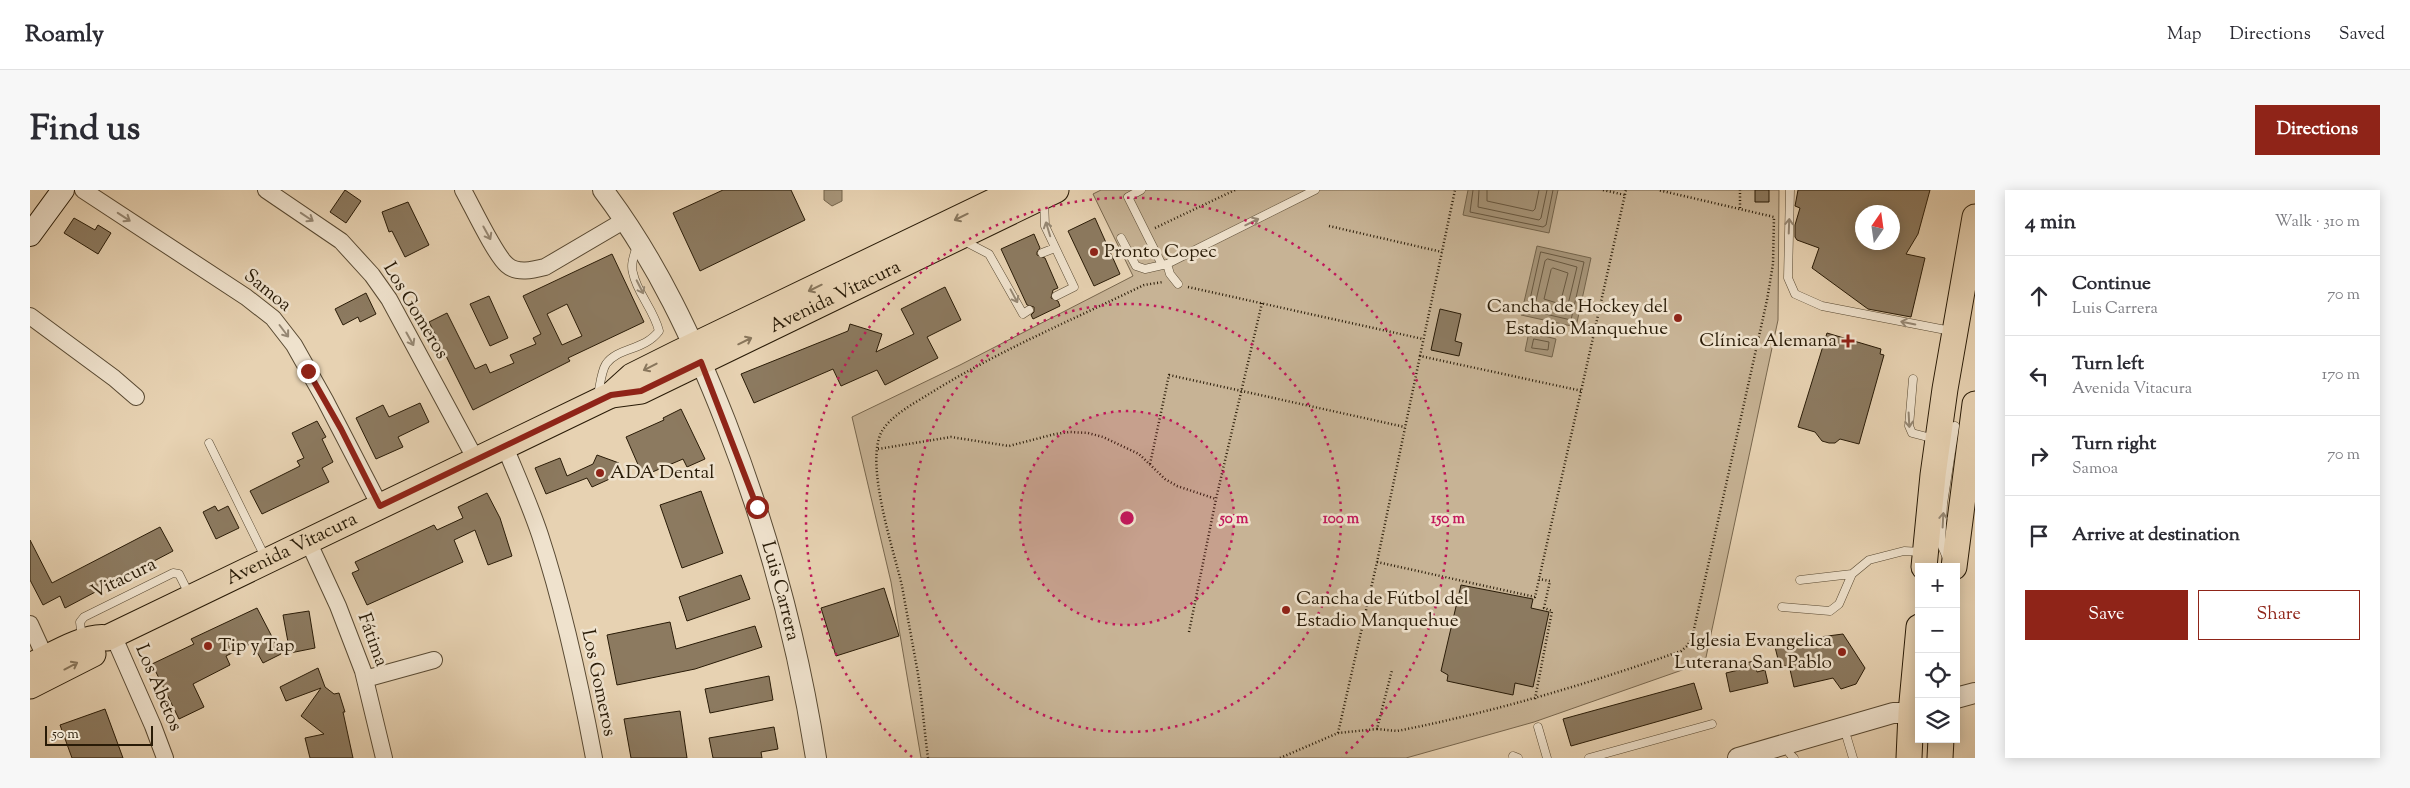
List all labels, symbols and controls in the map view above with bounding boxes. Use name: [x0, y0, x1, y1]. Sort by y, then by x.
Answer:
text: Roamly: [25, 18, 104, 52]
text: Map: [2167, 22, 2202, 48]
text: Directions: [2230, 22, 2311, 48]
text: Saved: [2339, 22, 2385, 48]
text: Find us: [30, 105, 140, 156]
button: Directions: [2255, 105, 2380, 155]
north arrow: [1855, 205, 1900, 250]
text: 4 min: [2025, 208, 2076, 238]
one-way arrow: [117, 211, 131, 222]
text: Walk · 310 m: [2275, 211, 2360, 234]
one-way arrow: [300, 212, 314, 222]
one-way arrow: [954, 213, 969, 222]
one-way arrow: [1244, 217, 1259, 226]
one-way arrow: [1784, 219, 1794, 235]
one-way arrow: [1042, 221, 1052, 237]
one-way arrow: [482, 225, 492, 240]
place label: Pronto Copec: [1104, 239, 1217, 266]
marker: Pronto Copec: [1088, 246, 1100, 258]
street label: Avenida Vitacura: [765, 254, 905, 340]
street label: Los Gomeros: [375, 257, 455, 365]
street label: Samoa: [237, 263, 297, 319]
text: Continue: [2072, 271, 2151, 298]
one-way arrow: [635, 279, 645, 294]
icon: ahead: [2025, 282, 2053, 310]
one-way arrow: [807, 283, 822, 293]
text: 70 m: [2327, 284, 2360, 307]
one-way arrow: [1010, 288, 1019, 303]
place label: Cancha de Hockey del Estadio Manquehue: [1487, 294, 1668, 343]
text: Luis Carrera: [2072, 298, 2158, 321]
marker: Cancha de Hockey del Estadio Manquehue: [1672, 312, 1684, 324]
one-way arrow: [1900, 318, 1916, 327]
one-way arrow: [278, 324, 289, 337]
place label: Clínica Alemana: [1699, 328, 1837, 355]
one-way arrow: [406, 331, 415, 346]
marker: Clínica Alemana: [1841, 334, 1855, 348]
one-way arrow: [737, 336, 752, 345]
text: Turn left: [2072, 351, 2144, 378]
route end: [297, 360, 320, 383]
icon: left: [2025, 362, 2053, 390]
one-way arrow: [643, 363, 658, 372]
text: 170 m: [2322, 364, 2360, 387]
text: Avenida Vitacura: [2072, 378, 2192, 401]
one-way arrow: [1905, 411, 1914, 427]
text: Turn right: [2072, 431, 2156, 458]
icon: right: [2025, 442, 2053, 470]
text: 70 m: [2327, 444, 2360, 467]
text: Samoa: [2072, 458, 2118, 481]
place label: ADA Dental: [610, 460, 715, 487]
marker: ADA Dental: [594, 467, 606, 479]
route start: [746, 496, 769, 519]
street label: Avenida Vitacura: [221, 506, 362, 592]
centre of rings: [1118, 509, 1136, 527]
text: 50 m: [1219, 509, 1249, 530]
text: 100 m: [1323, 509, 1360, 530]
text: 150 m: [1431, 509, 1465, 530]
one-way arrow: [1938, 512, 1947, 528]
icon: arrive: [2025, 522, 2053, 550]
text: Arrive at destination: [2072, 522, 2240, 549]
street label: Luis Carrera: [754, 538, 806, 644]
street label: Vitacura: [87, 551, 162, 606]
map controls: [1915, 563, 1960, 743]
button: +: [1915, 563, 1960, 608]
place label: Cancha de Fútbol del Estadio Manquehue: [1296, 586, 1469, 635]
button: Save: [2025, 590, 2188, 640]
button: Share: [2198, 590, 2360, 640]
marker: Cancha de Fútbol del Estadio Manquehue: [1280, 604, 1292, 616]
button: −: [1915, 608, 1960, 653]
street label: Fátima: [350, 609, 394, 671]
street label: Los Gomeros: [573, 627, 623, 739]
place label: Iglesia Evangelica Luterana San Pablo: [1674, 628, 1832, 677]
place label: Tip y Tap: [218, 633, 295, 660]
street label: Los Abetos: [128, 640, 188, 736]
marker: Tip y Tap: [202, 640, 214, 652]
marker: Iglesia Evangelica Luterana San Pablo: [1836, 646, 1848, 658]
button: locate: [1915, 653, 1960, 698]
one-way arrow: [64, 660, 78, 670]
button: layers: [1915, 698, 1960, 743]
scale bar: [45, 723, 152, 746]
text: 50 m: [52, 725, 79, 745]

